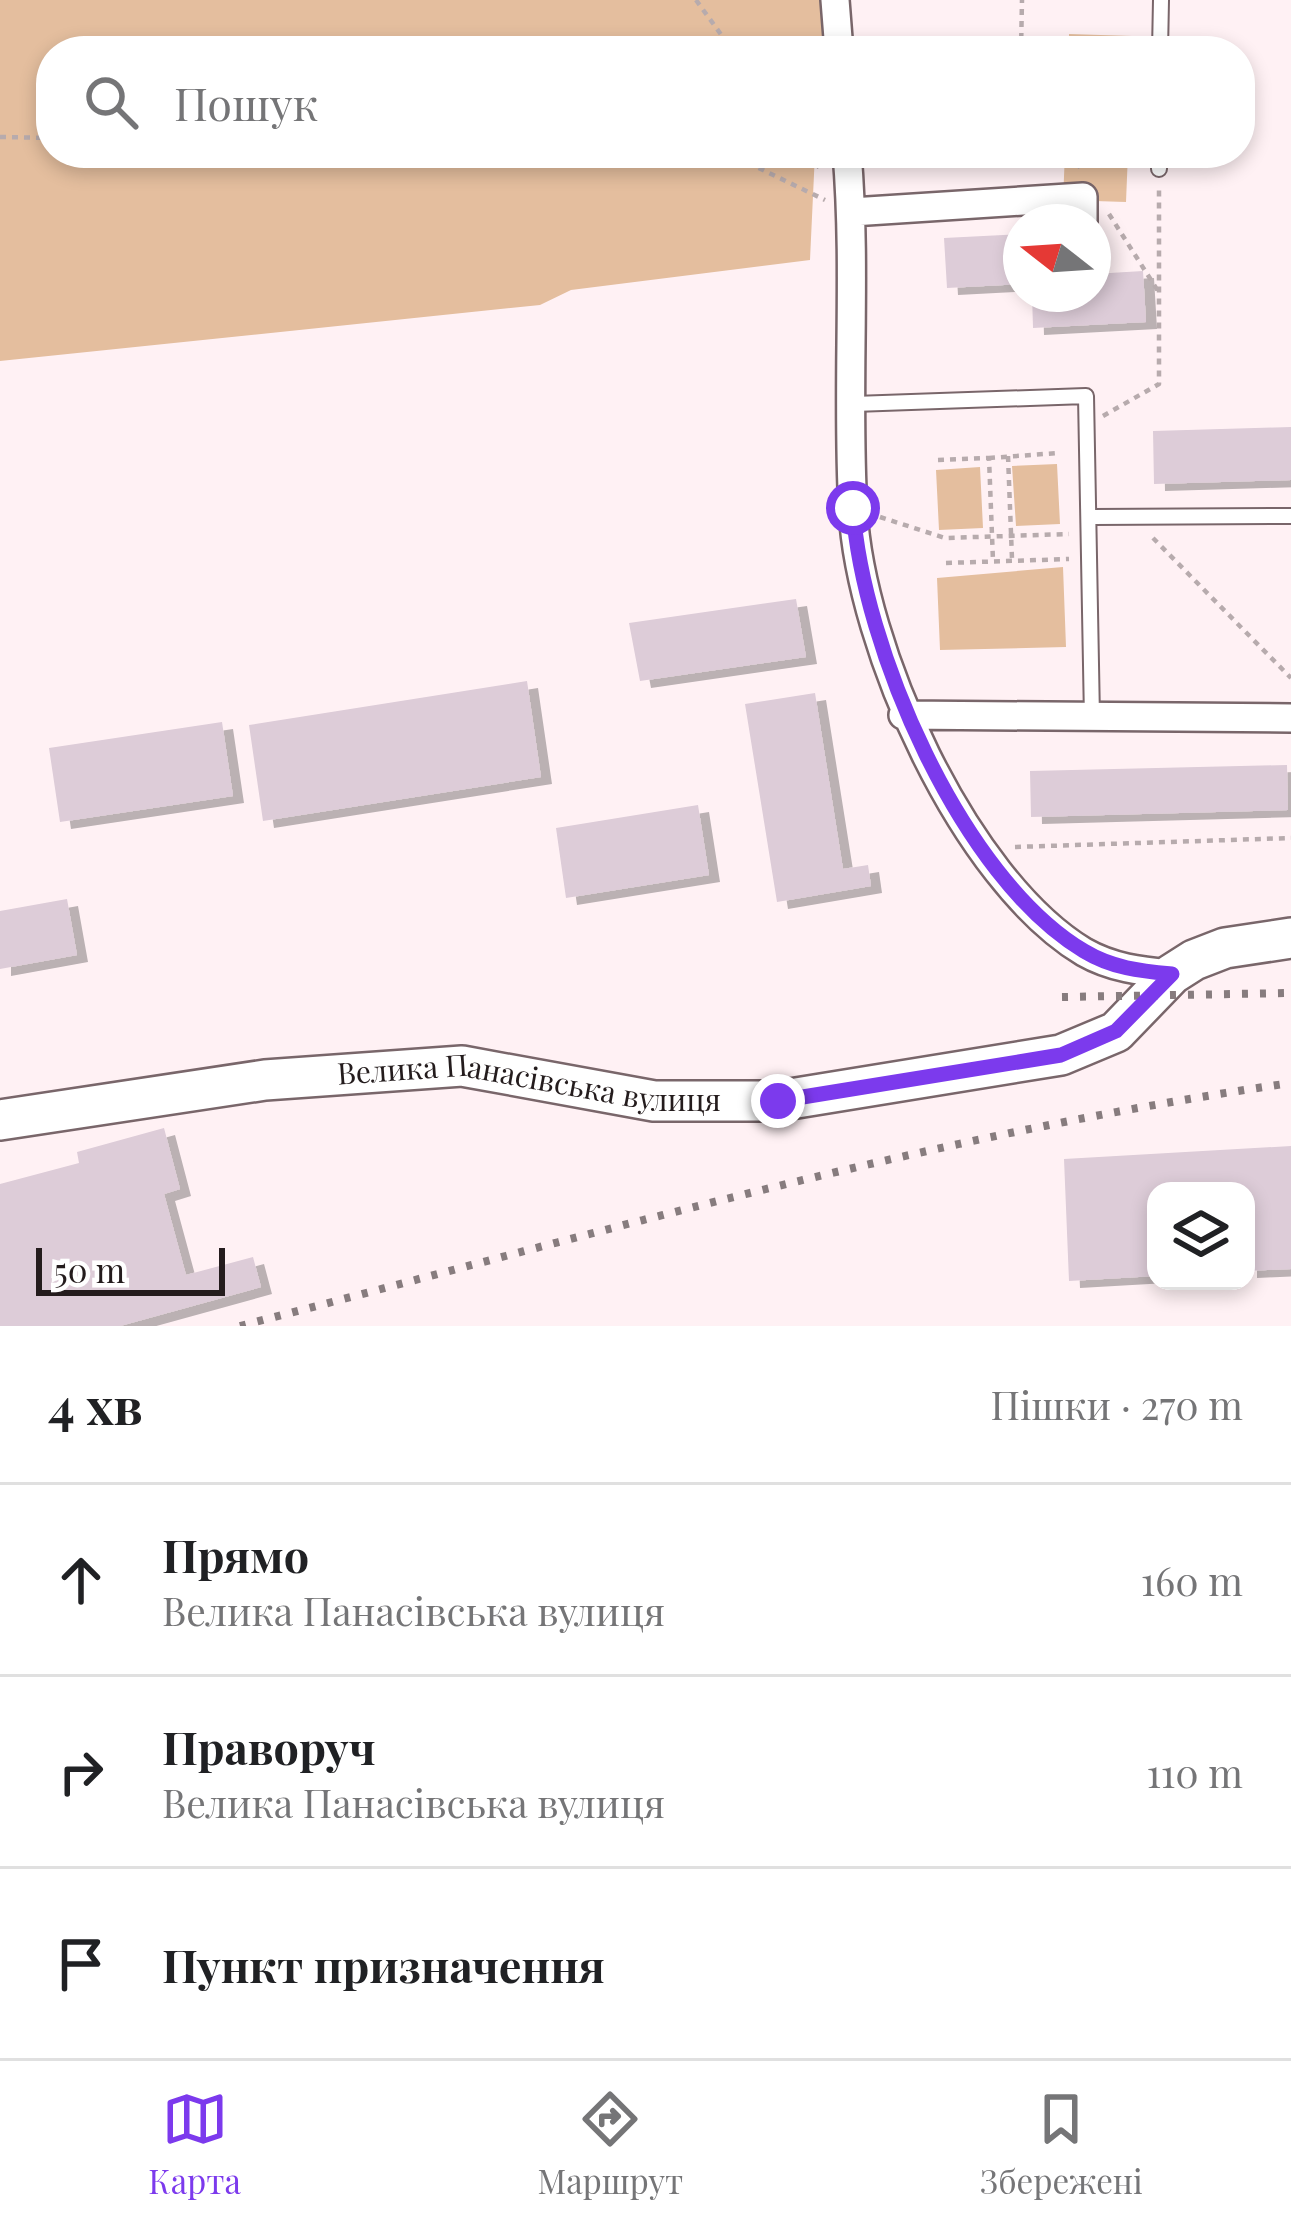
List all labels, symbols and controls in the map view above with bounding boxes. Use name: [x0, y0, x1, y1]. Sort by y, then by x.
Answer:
search box: [36, 36, 1255, 168]
icon: search: [78, 69, 144, 135]
text: Пошук: [174, 72, 318, 132]
north arrow: [1003, 204, 1111, 312]
route start: [826, 481, 880, 535]
street label: Велика Панасівська вулиця: [336, 1044, 721, 1119]
route end: [751, 1074, 805, 1128]
map controls: [1147, 1182, 1255, 1290]
button: layers: [1147, 1182, 1255, 1290]
scale bar: [36, 1242, 225, 1295]
text: 50 m: [54, 1247, 125, 1291]
text: 4 хв: [48, 1370, 143, 1438]
text: Пішки · 270 m: [990, 1378, 1243, 1430]
text: Прямо: [162, 1524, 309, 1584]
icon: ahead: [48, 1547, 114, 1613]
text: 160 m: [1141, 1554, 1243, 1606]
text: Велика Панасівська вулиця: [162, 1584, 665, 1636]
text: Праворуч: [162, 1716, 376, 1776]
icon: right: [48, 1739, 114, 1805]
text: 110 m: [1146, 1746, 1243, 1798]
text: Велика Панасівська вулиця: [162, 1776, 665, 1828]
icon: arrive: [48, 1931, 114, 1997]
text: Пункт призначення: [162, 1934, 605, 1994]
tab: Карта: [148, 2086, 241, 2202]
tab: Маршрут: [538, 2086, 683, 2202]
tab: Збережені: [980, 2086, 1143, 2202]

